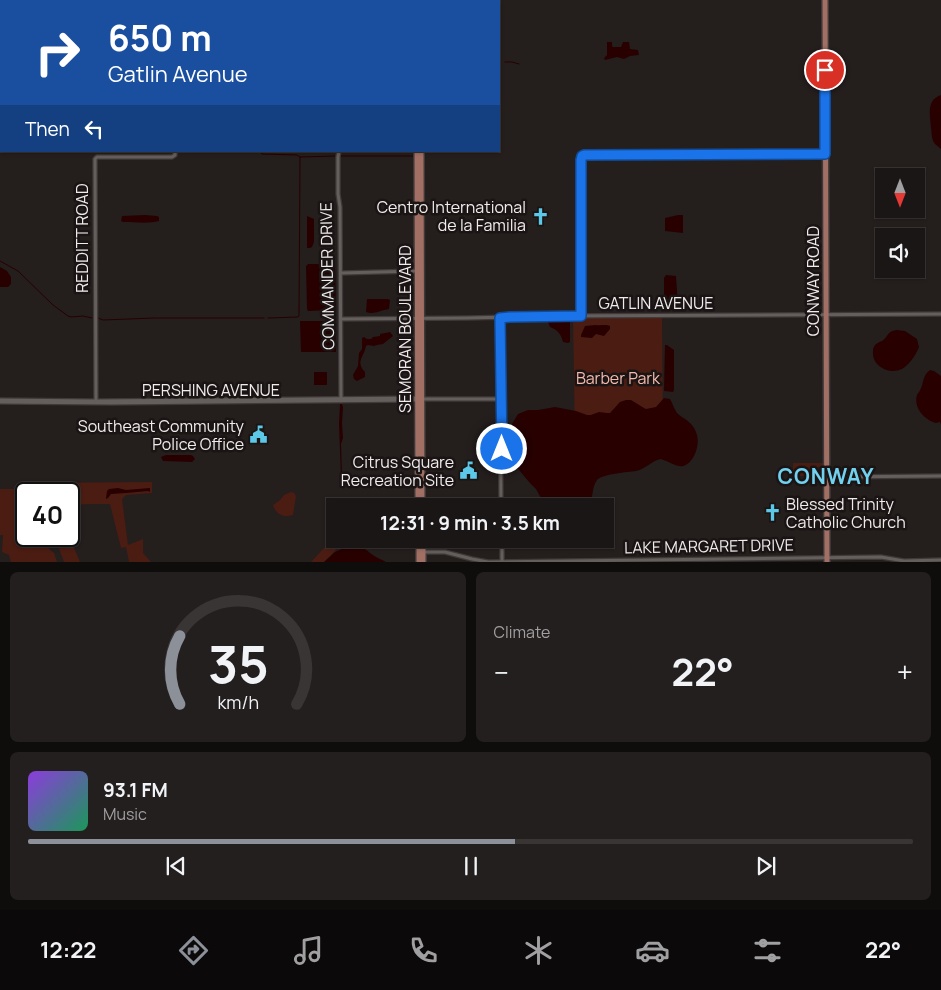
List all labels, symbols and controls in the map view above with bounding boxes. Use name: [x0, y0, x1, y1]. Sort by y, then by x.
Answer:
text: 650 m: [108, 14, 212, 62]
icon: right: [25, 20, 90, 85]
pin: [804, 49, 846, 91]
icon: arrive: [811, 56, 839, 84]
text: Gatlin Avenue: [108, 59, 248, 89]
icon: left: [80, 115, 108, 143]
text: Then: [25, 116, 70, 142]
north arrow: [875, 168, 925, 218]
map controls: [875, 168, 925, 278]
street label: REDDITT ROAD: [71, 183, 93, 293]
place label: Centro International de la Familia: [377, 196, 526, 236]
street label: COMMANDER DRIVE: [315, 202, 339, 350]
church icon: Centro International de la Familia: [530, 206, 550, 226]
street label: CONWAY ROAD: [802, 225, 824, 336]
button: sound: [875, 228, 925, 278]
street label: SEMORAN BOULEVARD: [394, 245, 416, 413]
street label: GATLIN AVENUE: [599, 292, 713, 314]
park label: Barber Park: [576, 367, 661, 389]
street label: PERSHING AVENUE: [142, 379, 280, 401]
place label: Southeast Community Police Office: [78, 415, 245, 455]
position arrow: [475, 422, 527, 474]
public building icon: Southeast Community Police Office: [248, 425, 268, 445]
place label: Citrus Square Recreation Site: [341, 451, 454, 491]
public building icon: Citrus Square Recreation Site: [458, 461, 478, 481]
district label: CONWAY: [777, 462, 875, 490]
speed limit sign: 40: [15, 482, 80, 547]
place label: Blessed Trinity Catholic Church: [786, 493, 906, 533]
church icon: Blessed Trinity Catholic Church: [762, 503, 782, 523]
text: 12:31 · 9 min · 3.5 km: [380, 510, 560, 536]
street label: LAKE MARGARET DRIVE: [624, 534, 794, 558]
text: Climate: [494, 621, 550, 643]
text: 35: [207, 628, 268, 699]
text: 22°: [672, 645, 734, 697]
text: −: [494, 653, 509, 691]
text: +: [897, 653, 913, 691]
text: km/h: [217, 690, 259, 714]
text: 93.1 FM: [103, 777, 168, 803]
text: Music: [103, 803, 147, 825]
icon: previous: [162, 852, 190, 880]
icon: pause: [457, 852, 485, 880]
icon: next: [752, 852, 780, 880]
icon: directions: [176, 933, 211, 968]
icon: music: [291, 933, 326, 968]
icon: phone: [406, 933, 441, 968]
icon: climate: [521, 933, 556, 968]
icon: car: [635, 933, 670, 968]
icon: filters: [750, 933, 785, 968]
text: 12:22: [40, 935, 96, 965]
text: 22°: [865, 935, 901, 965]

